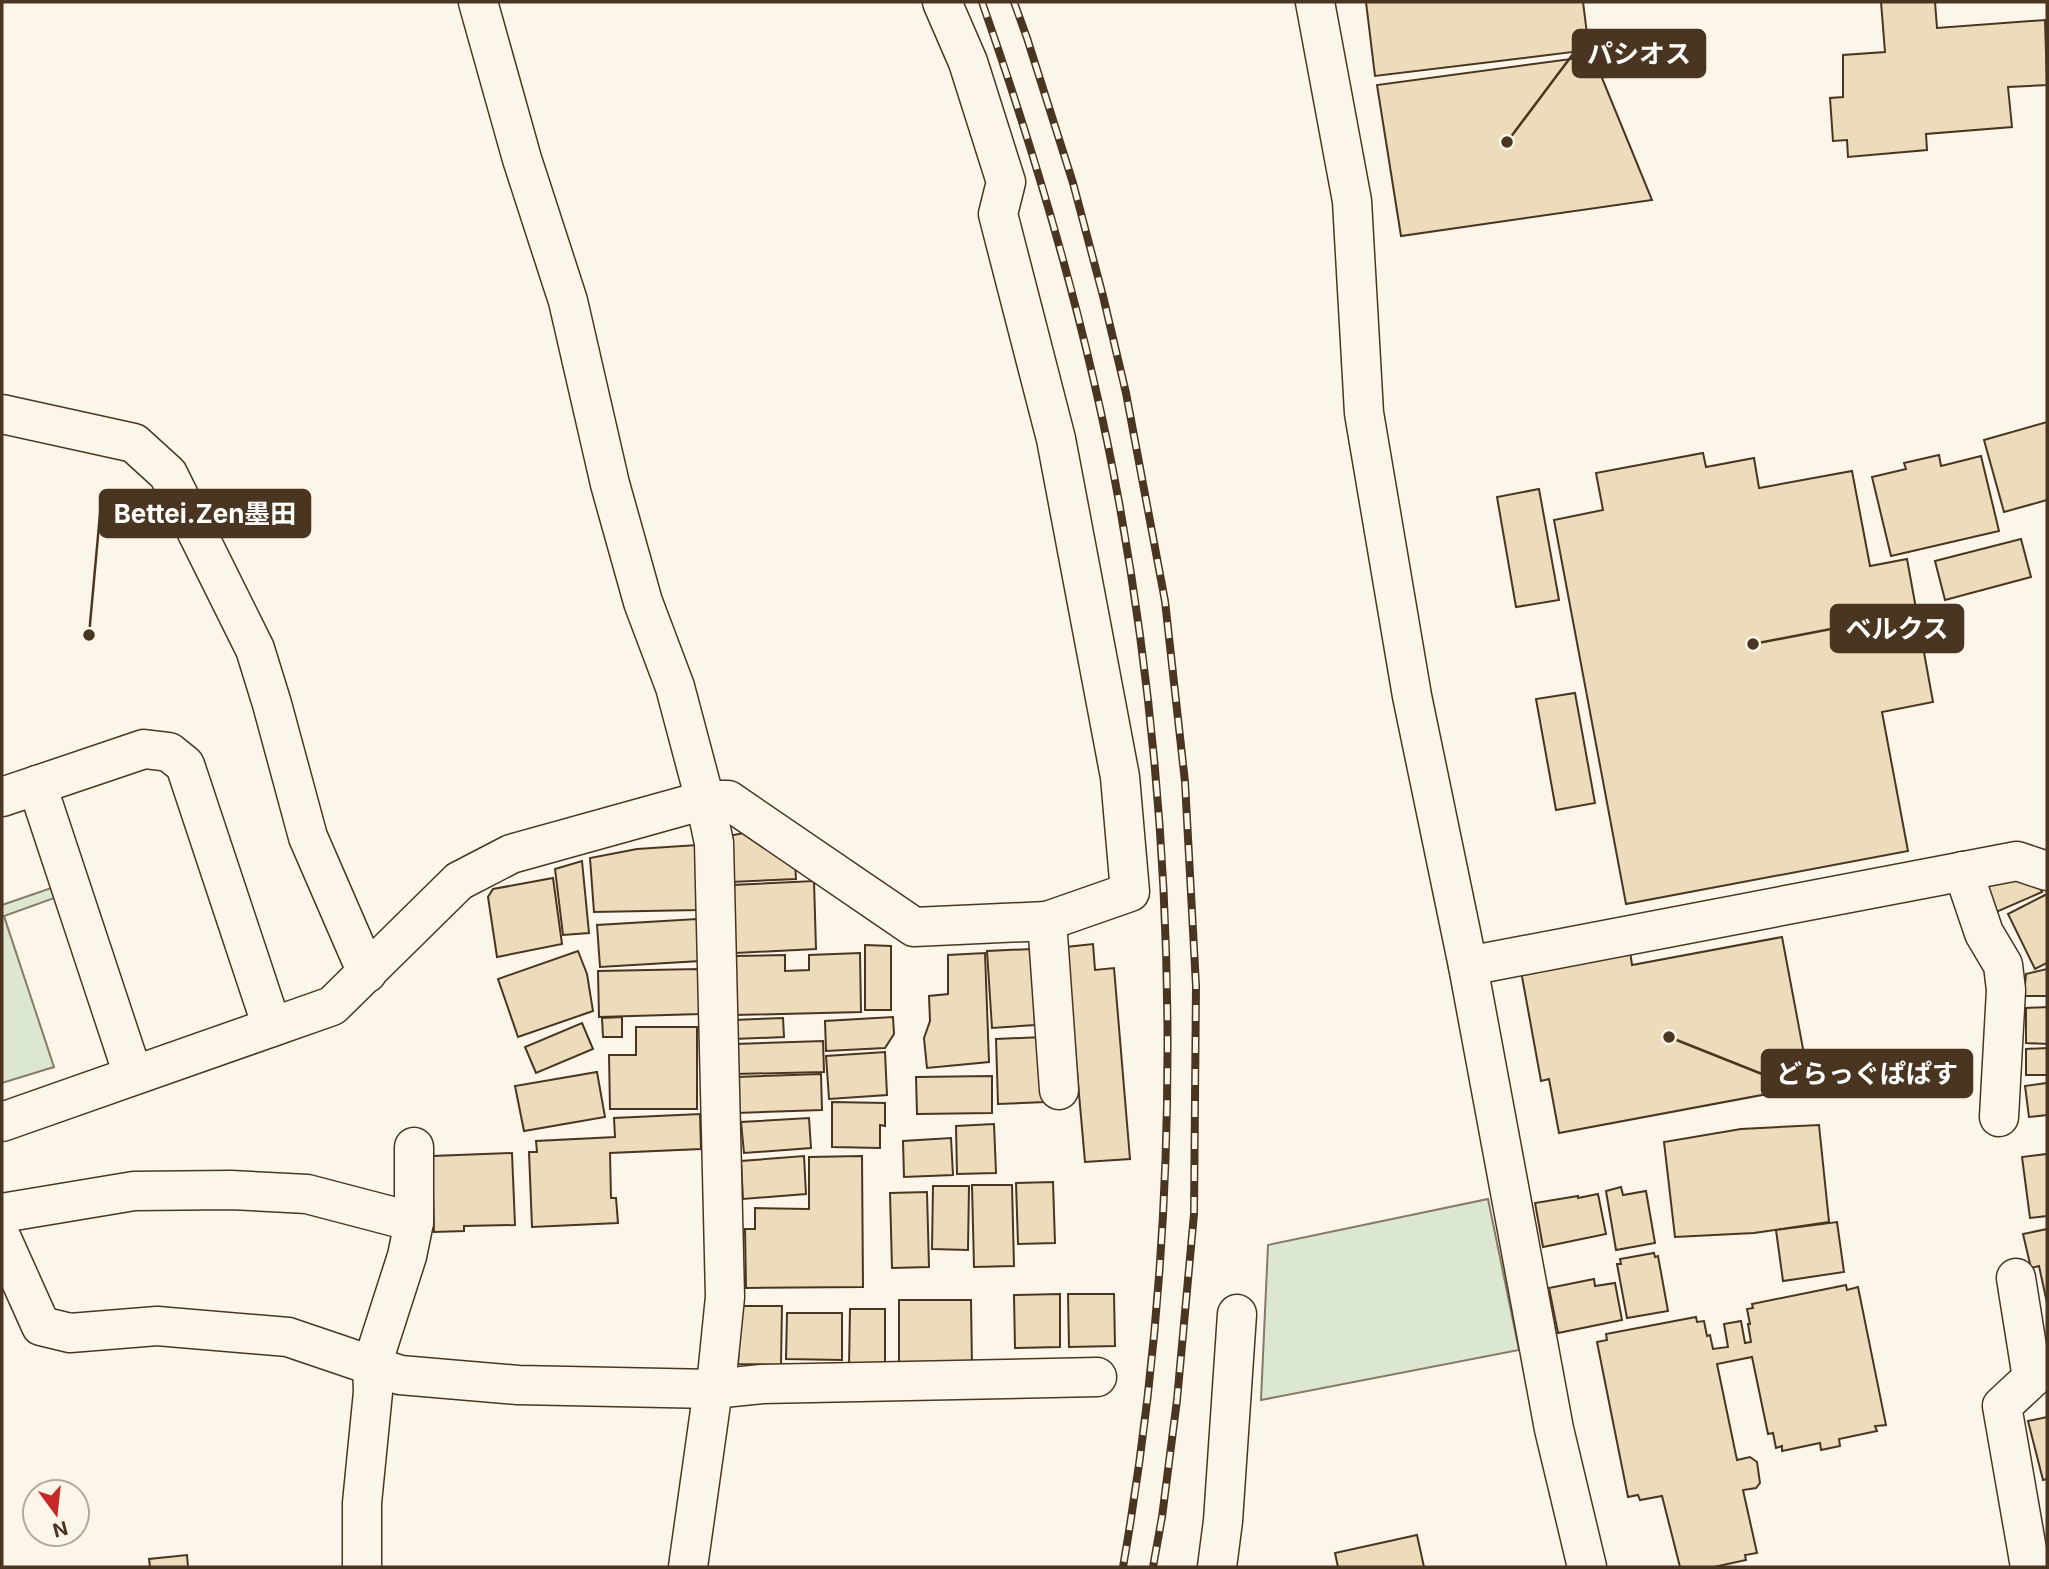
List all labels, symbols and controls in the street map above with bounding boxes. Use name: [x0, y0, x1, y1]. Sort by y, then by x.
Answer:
callout: パシオス: [1573, 30, 1705, 77]
text: パシオス: [1587, 38, 1691, 69]
callout: Bettei.Zen墨田: [100, 490, 310, 537]
text: Bettei.Zen墨田: [114, 498, 296, 529]
callout: ベルクス: [1831, 605, 1963, 652]
text: ベルクス: [1845, 613, 1949, 644]
callout: どらっぐぱぱす: [1762, 1050, 1972, 1097]
text: どらっぐぱぱす: [1776, 1058, 1958, 1089]
north arrow: [21, 1478, 91, 1548]
text: N: [50, 1516, 70, 1542]

